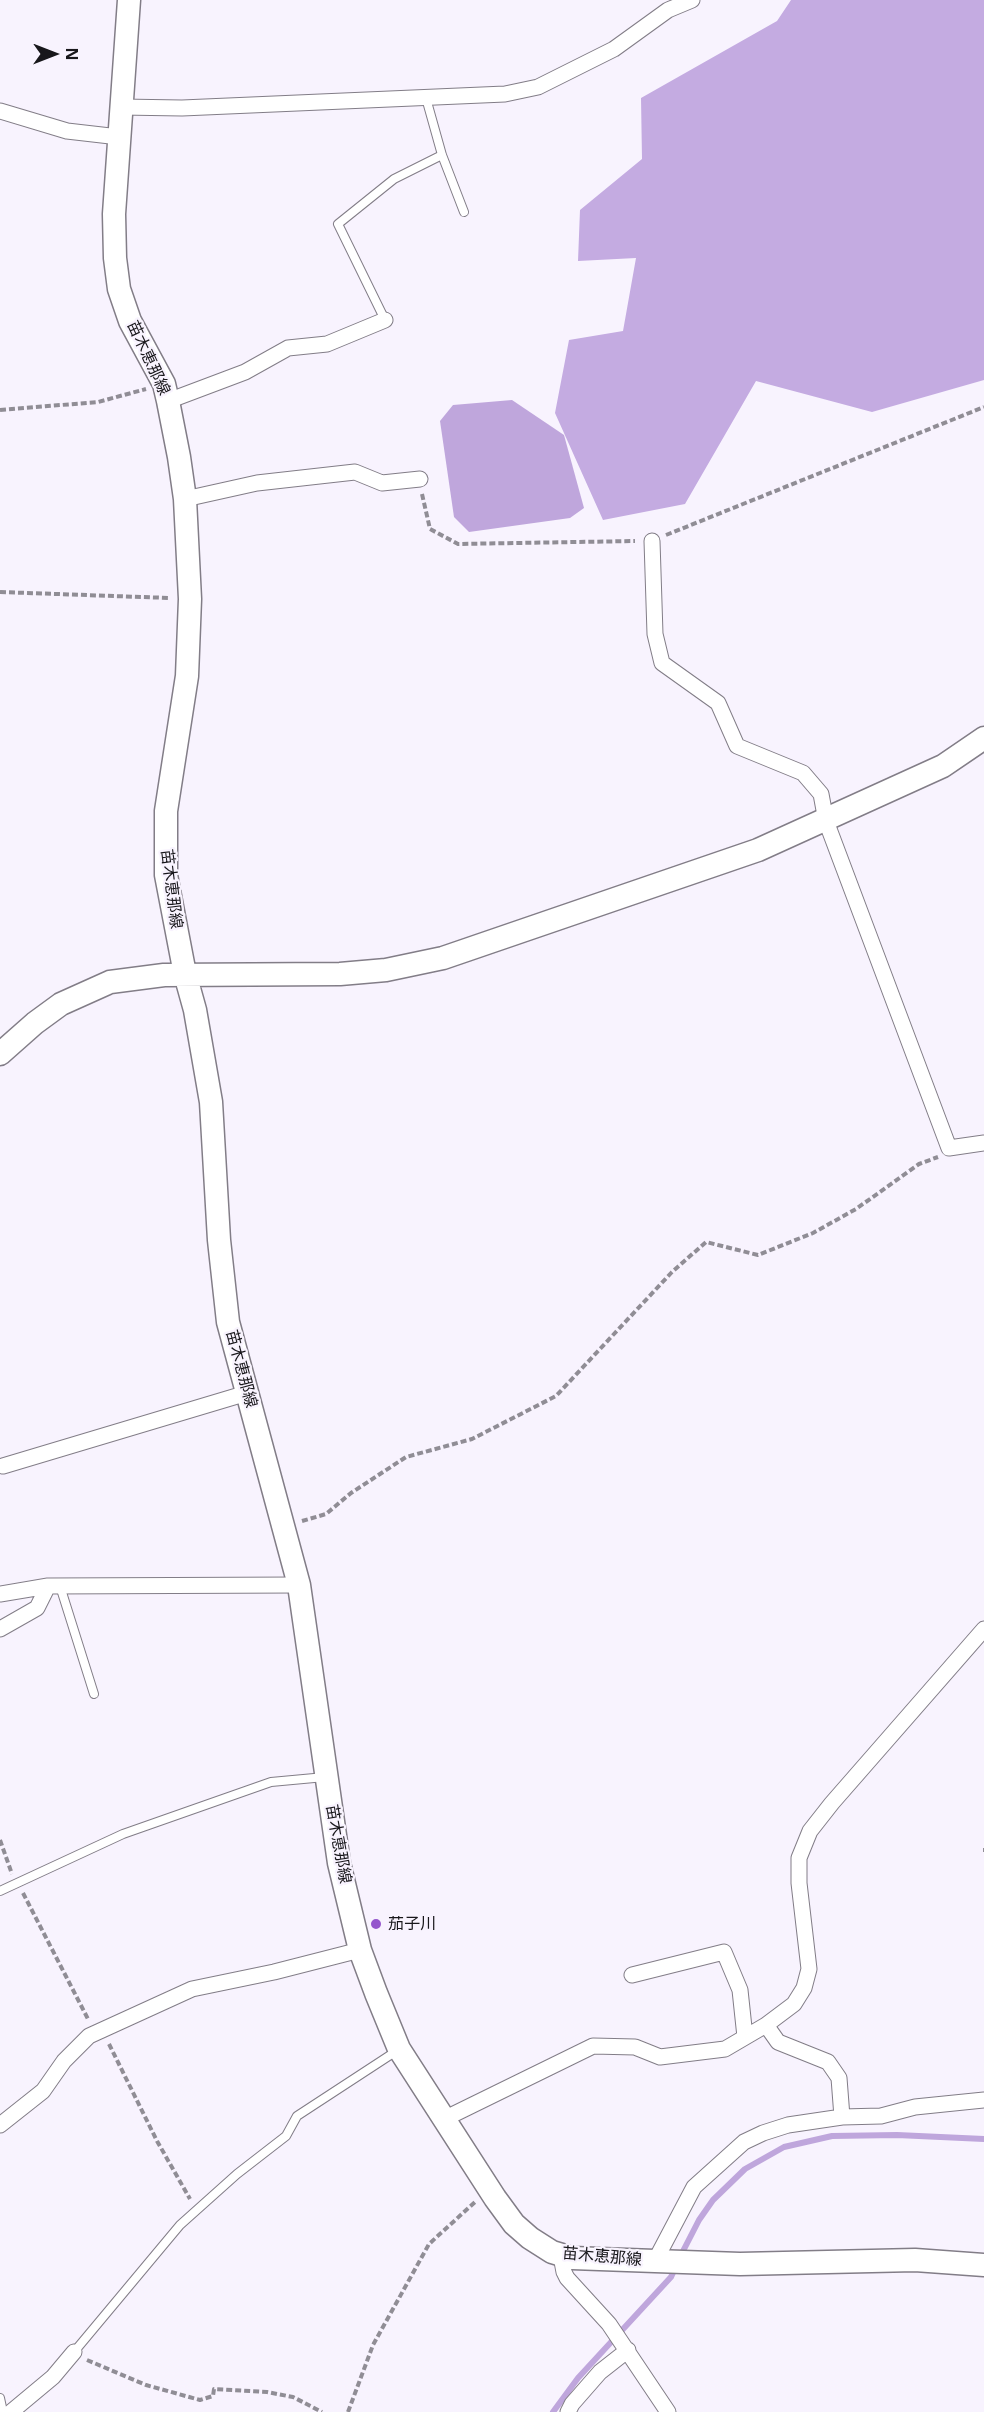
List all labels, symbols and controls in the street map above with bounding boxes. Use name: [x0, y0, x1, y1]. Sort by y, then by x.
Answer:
north arrow: [24, 24, 84, 84]
text: N: [61, 47, 83, 61]
street label: 苗木恵那線: [122, 318, 174, 398]
street label: 苗木恵那線: [157, 848, 185, 930]
street label: 苗木恵那線: [221, 1328, 261, 1410]
street label: 苗木恵那線: [322, 1803, 354, 1885]
place label: 茄子川: [388, 1914, 436, 1934]
marker: 茄子川: [369, 1917, 383, 1931]
street label: 苗木恵那線: [561, 2244, 643, 2270]

